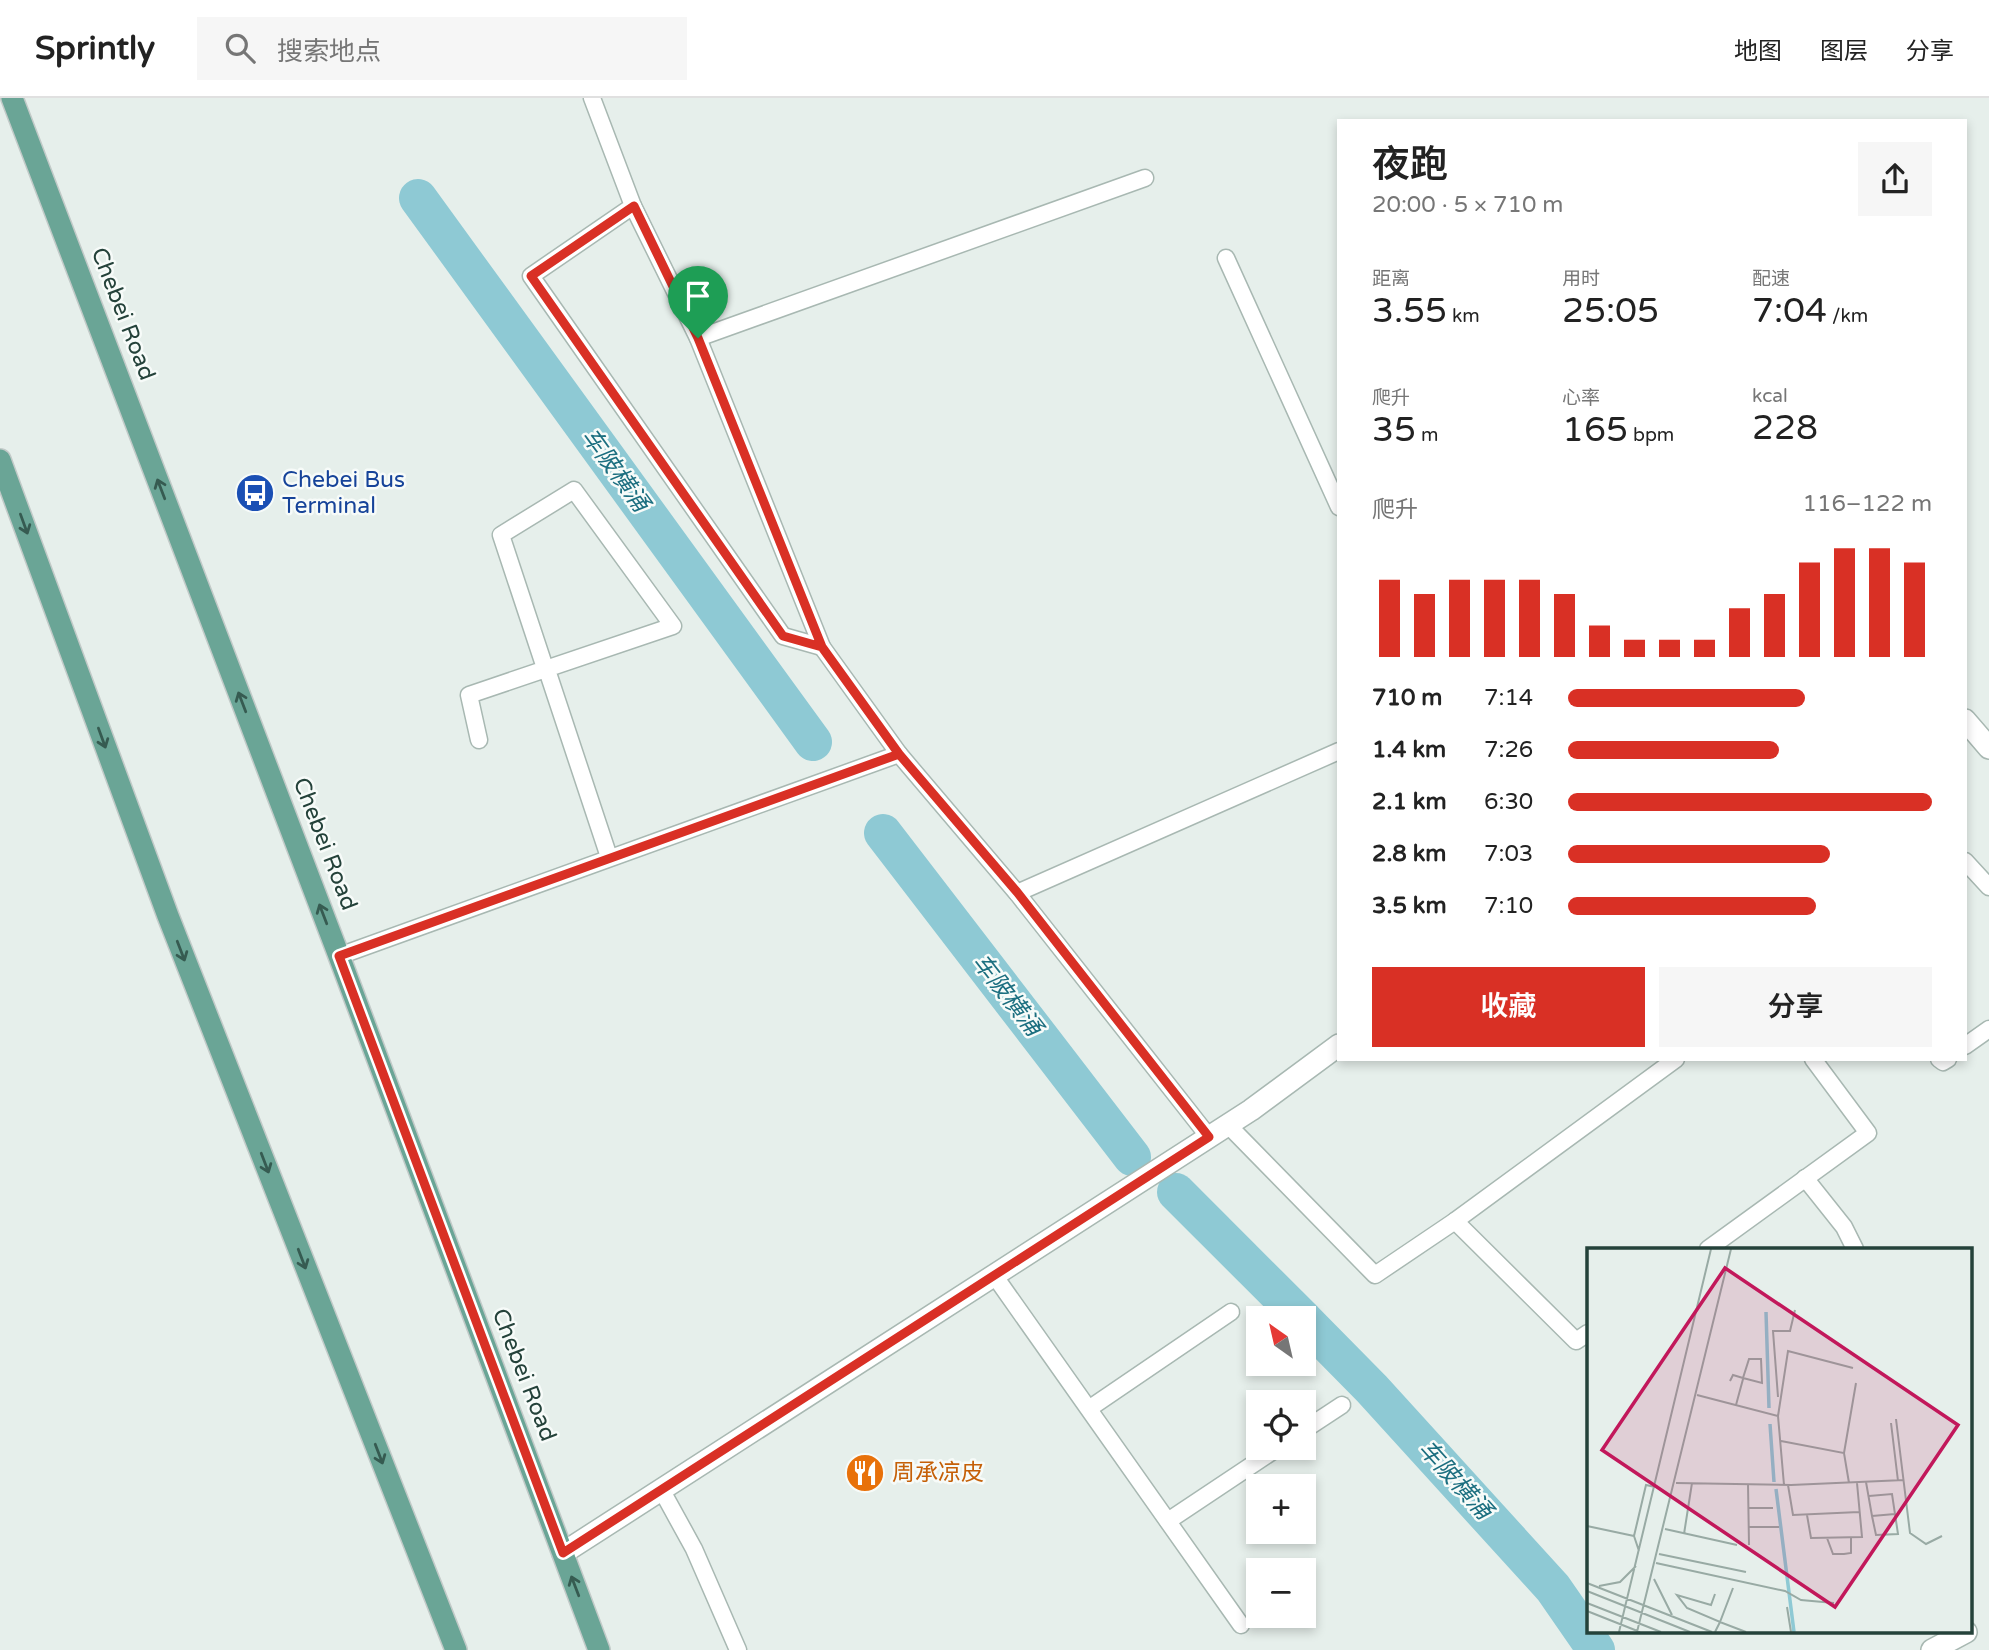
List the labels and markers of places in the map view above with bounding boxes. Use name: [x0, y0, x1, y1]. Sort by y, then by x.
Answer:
pin: [668, 266, 728, 338]
place label: Chebei Bus Terminal: [282, 466, 405, 520]
bus stop icon: Chebei Bus Terminal: [234, 472, 276, 514]
restaurant icon: 周承凉皮: [844, 1452, 886, 1494]
place label: 周承凉皮: [892, 1459, 984, 1487]

